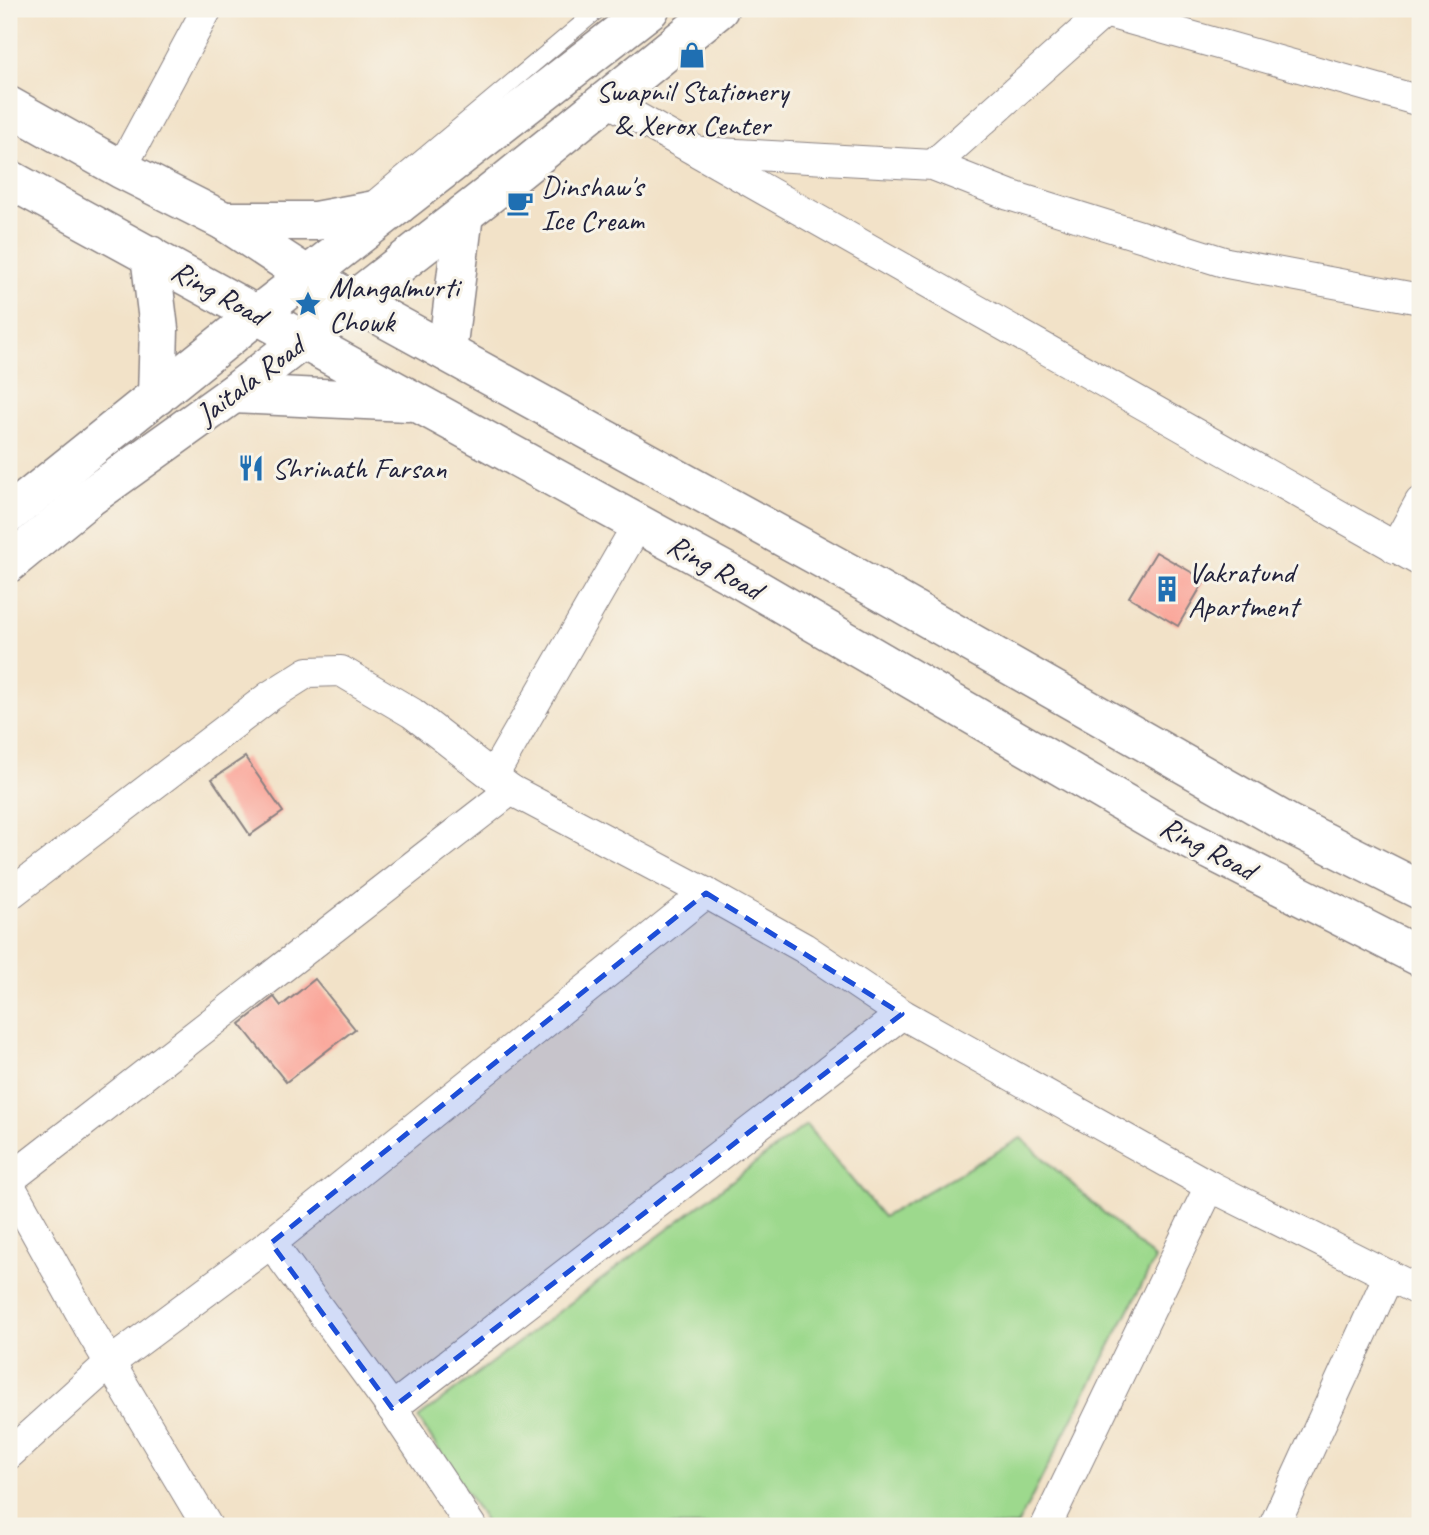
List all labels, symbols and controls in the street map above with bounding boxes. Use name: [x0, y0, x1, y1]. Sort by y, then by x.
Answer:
shop icon: Swapnil Stationery & Xerox Center: [677, 40, 707, 70]
place label: Swapnil Stationery & Xerox Center: [596, 72, 791, 144]
place label: Dinshaw's Ice Cream: [541, 167, 646, 239]
cafe icon: Dinshaw's Ice Cream: [505, 188, 535, 218]
street label: Ring Road: [165, 251, 277, 337]
place label: Mangalmurti Chowk: [329, 268, 463, 340]
place icon: Mangalmurti Chowk: [293, 289, 323, 319]
street label: Jaitala Road: [187, 324, 315, 434]
place label: Shrinath Farsan: [272, 449, 447, 487]
restaurant icon: Shrinath Farsan: [236, 453, 266, 483]
street label: Ring Road: [661, 525, 773, 611]
place label: Vakratund Apartment: [1188, 553, 1302, 625]
building icon: Vakratund Apartment: [1152, 574, 1182, 604]
street label: Ring Road: [1154, 807, 1266, 891]

